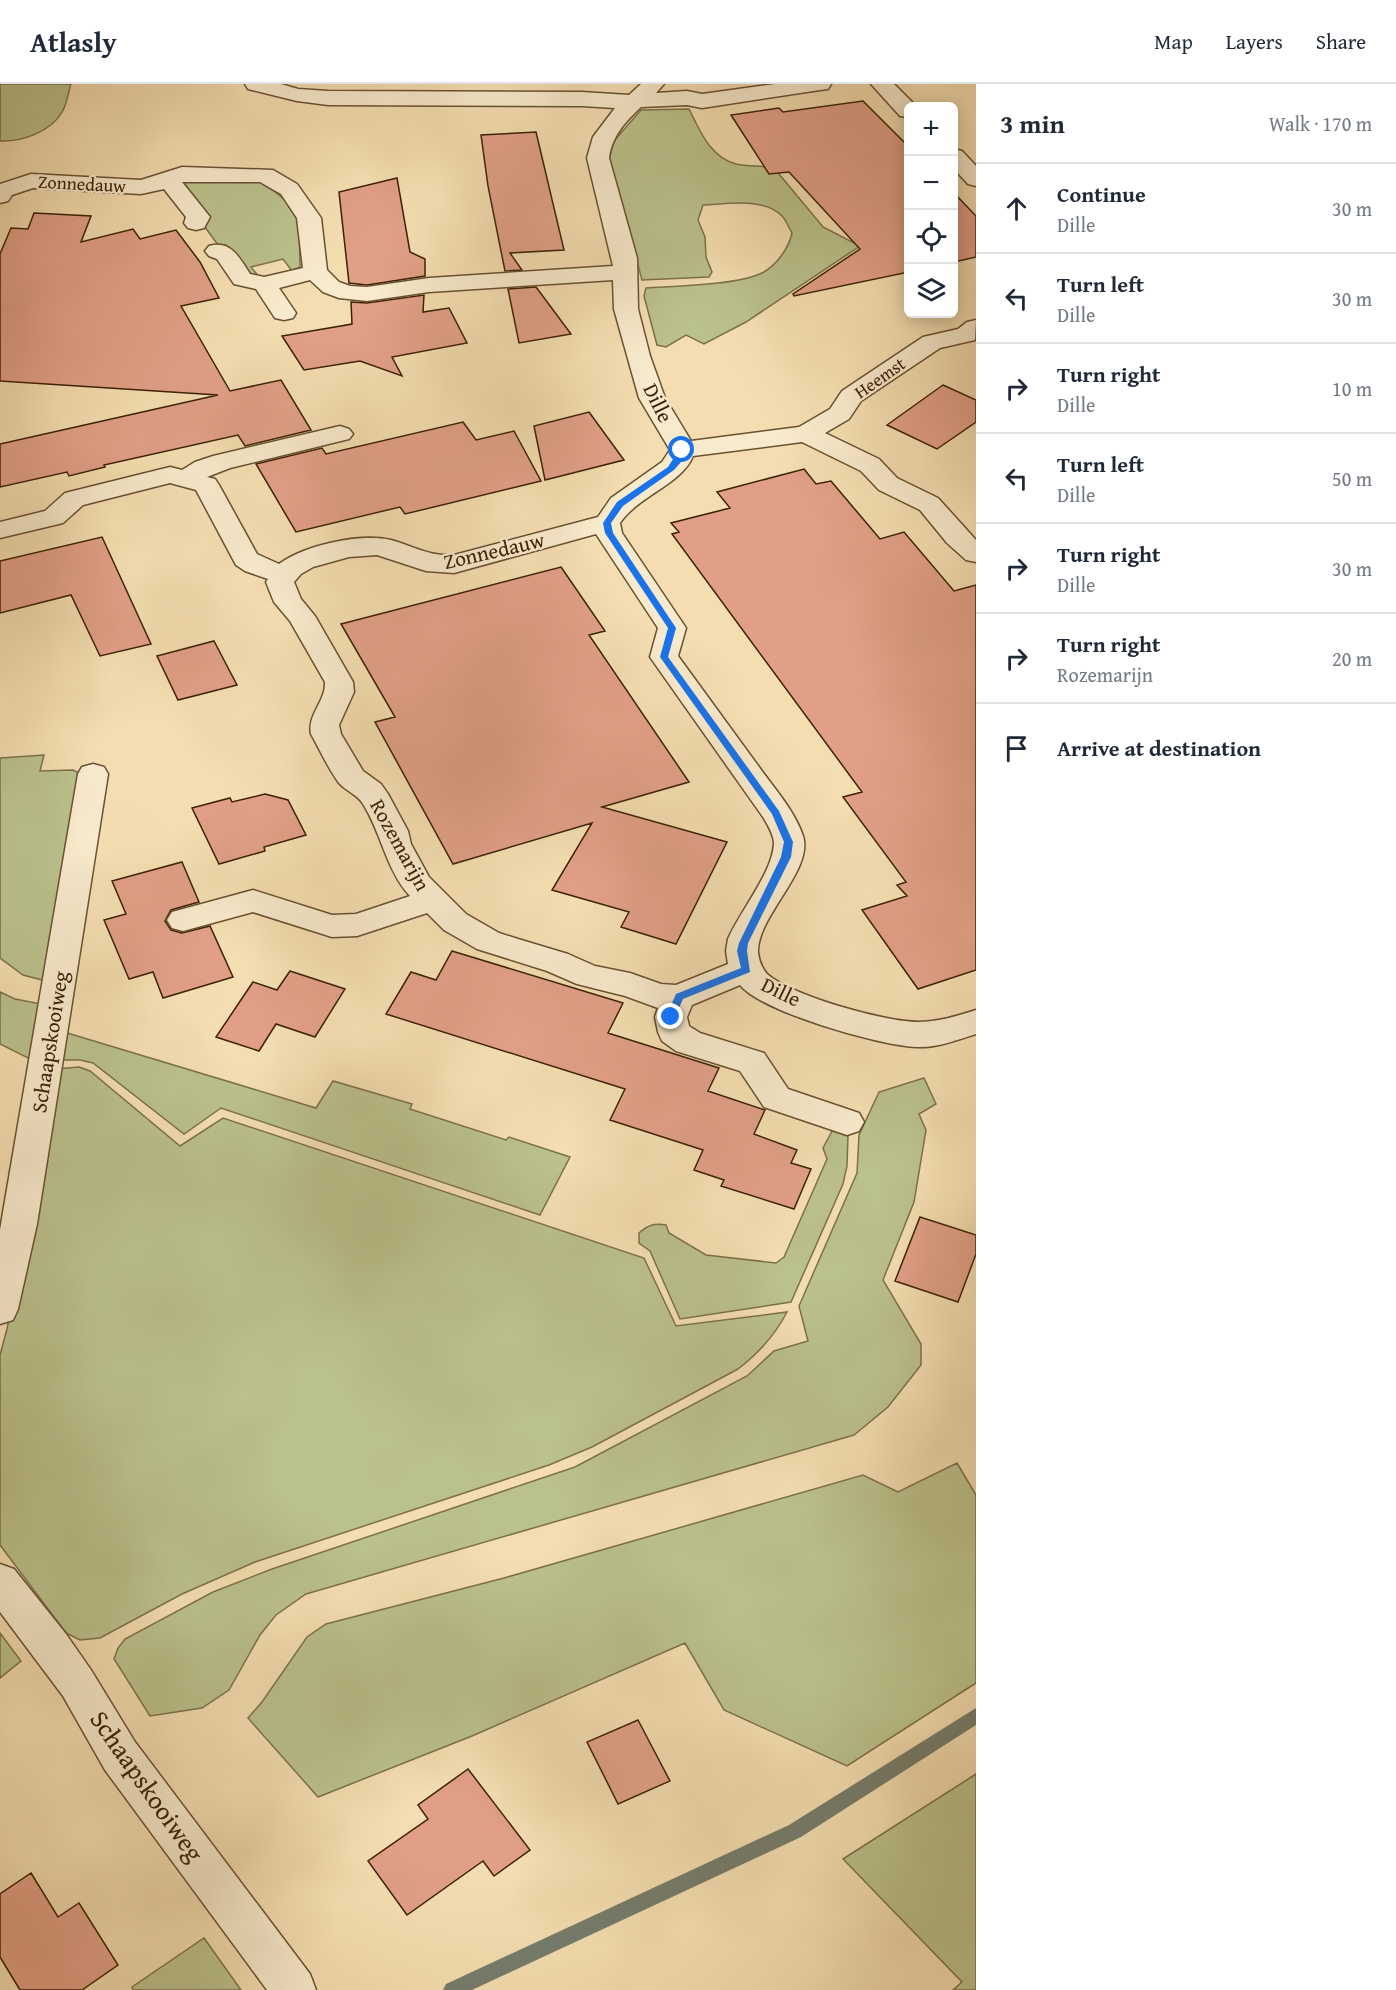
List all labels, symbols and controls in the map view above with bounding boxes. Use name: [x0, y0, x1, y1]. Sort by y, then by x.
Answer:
text: Atlasly: [30, 21, 117, 62]
text: Map: [1154, 26, 1193, 57]
text: Layers: [1226, 26, 1283, 57]
text: Share: [1316, 26, 1366, 57]
map controls: [904, 102, 958, 318]
button: +: [904, 102, 958, 156]
text: 3 min: [1000, 104, 1065, 143]
text: Walk · 170 m: [1269, 109, 1372, 138]
button: −: [904, 156, 958, 210]
street label: Zonnedauw: [37, 168, 127, 199]
text: Continue: [1057, 178, 1146, 210]
icon: ahead: [1000, 192, 1033, 225]
text: 30 m: [1332, 194, 1372, 223]
button: locate: [904, 210, 958, 264]
text: Dille: [1057, 210, 1095, 239]
button: layers: [904, 264, 958, 318]
text: Turn left: [1057, 268, 1144, 300]
icon: left: [1000, 282, 1033, 315]
text: 30 m: [1332, 284, 1372, 313]
text: Dille: [1057, 300, 1095, 329]
street label: Heemst: [849, 350, 911, 405]
text: Turn right: [1057, 358, 1160, 390]
icon: right: [1000, 372, 1033, 405]
text: 10 m: [1332, 374, 1372, 403]
street label: Dille: [636, 378, 681, 428]
text: Dille: [1057, 390, 1095, 419]
route start: [668, 436, 694, 462]
text: Turn left: [1057, 448, 1144, 480]
icon: left: [1000, 462, 1033, 495]
text: 50 m: [1332, 464, 1372, 493]
text: Dille: [1057, 480, 1095, 509]
street label: Zonnedauw: [440, 524, 547, 577]
text: Turn right: [1057, 538, 1160, 570]
icon: right: [1000, 552, 1033, 585]
text: 30 m: [1332, 554, 1372, 583]
text: Dille: [1057, 570, 1095, 599]
text: Turn right: [1057, 628, 1160, 660]
icon: right: [1000, 642, 1033, 675]
text: 20 m: [1332, 644, 1372, 673]
text: Rozemarijn: [1057, 660, 1153, 689]
icon: arrive: [1000, 732, 1033, 765]
text: Arrive at destination: [1057, 732, 1261, 764]
street label: Rozemarijn: [362, 793, 439, 897]
street label: Schaapskooiweg: [23, 968, 76, 1115]
street label: Dille: [756, 969, 806, 1014]
route end: [657, 1003, 683, 1029]
street label: Schaapskooiweg: [81, 1702, 214, 1869]

